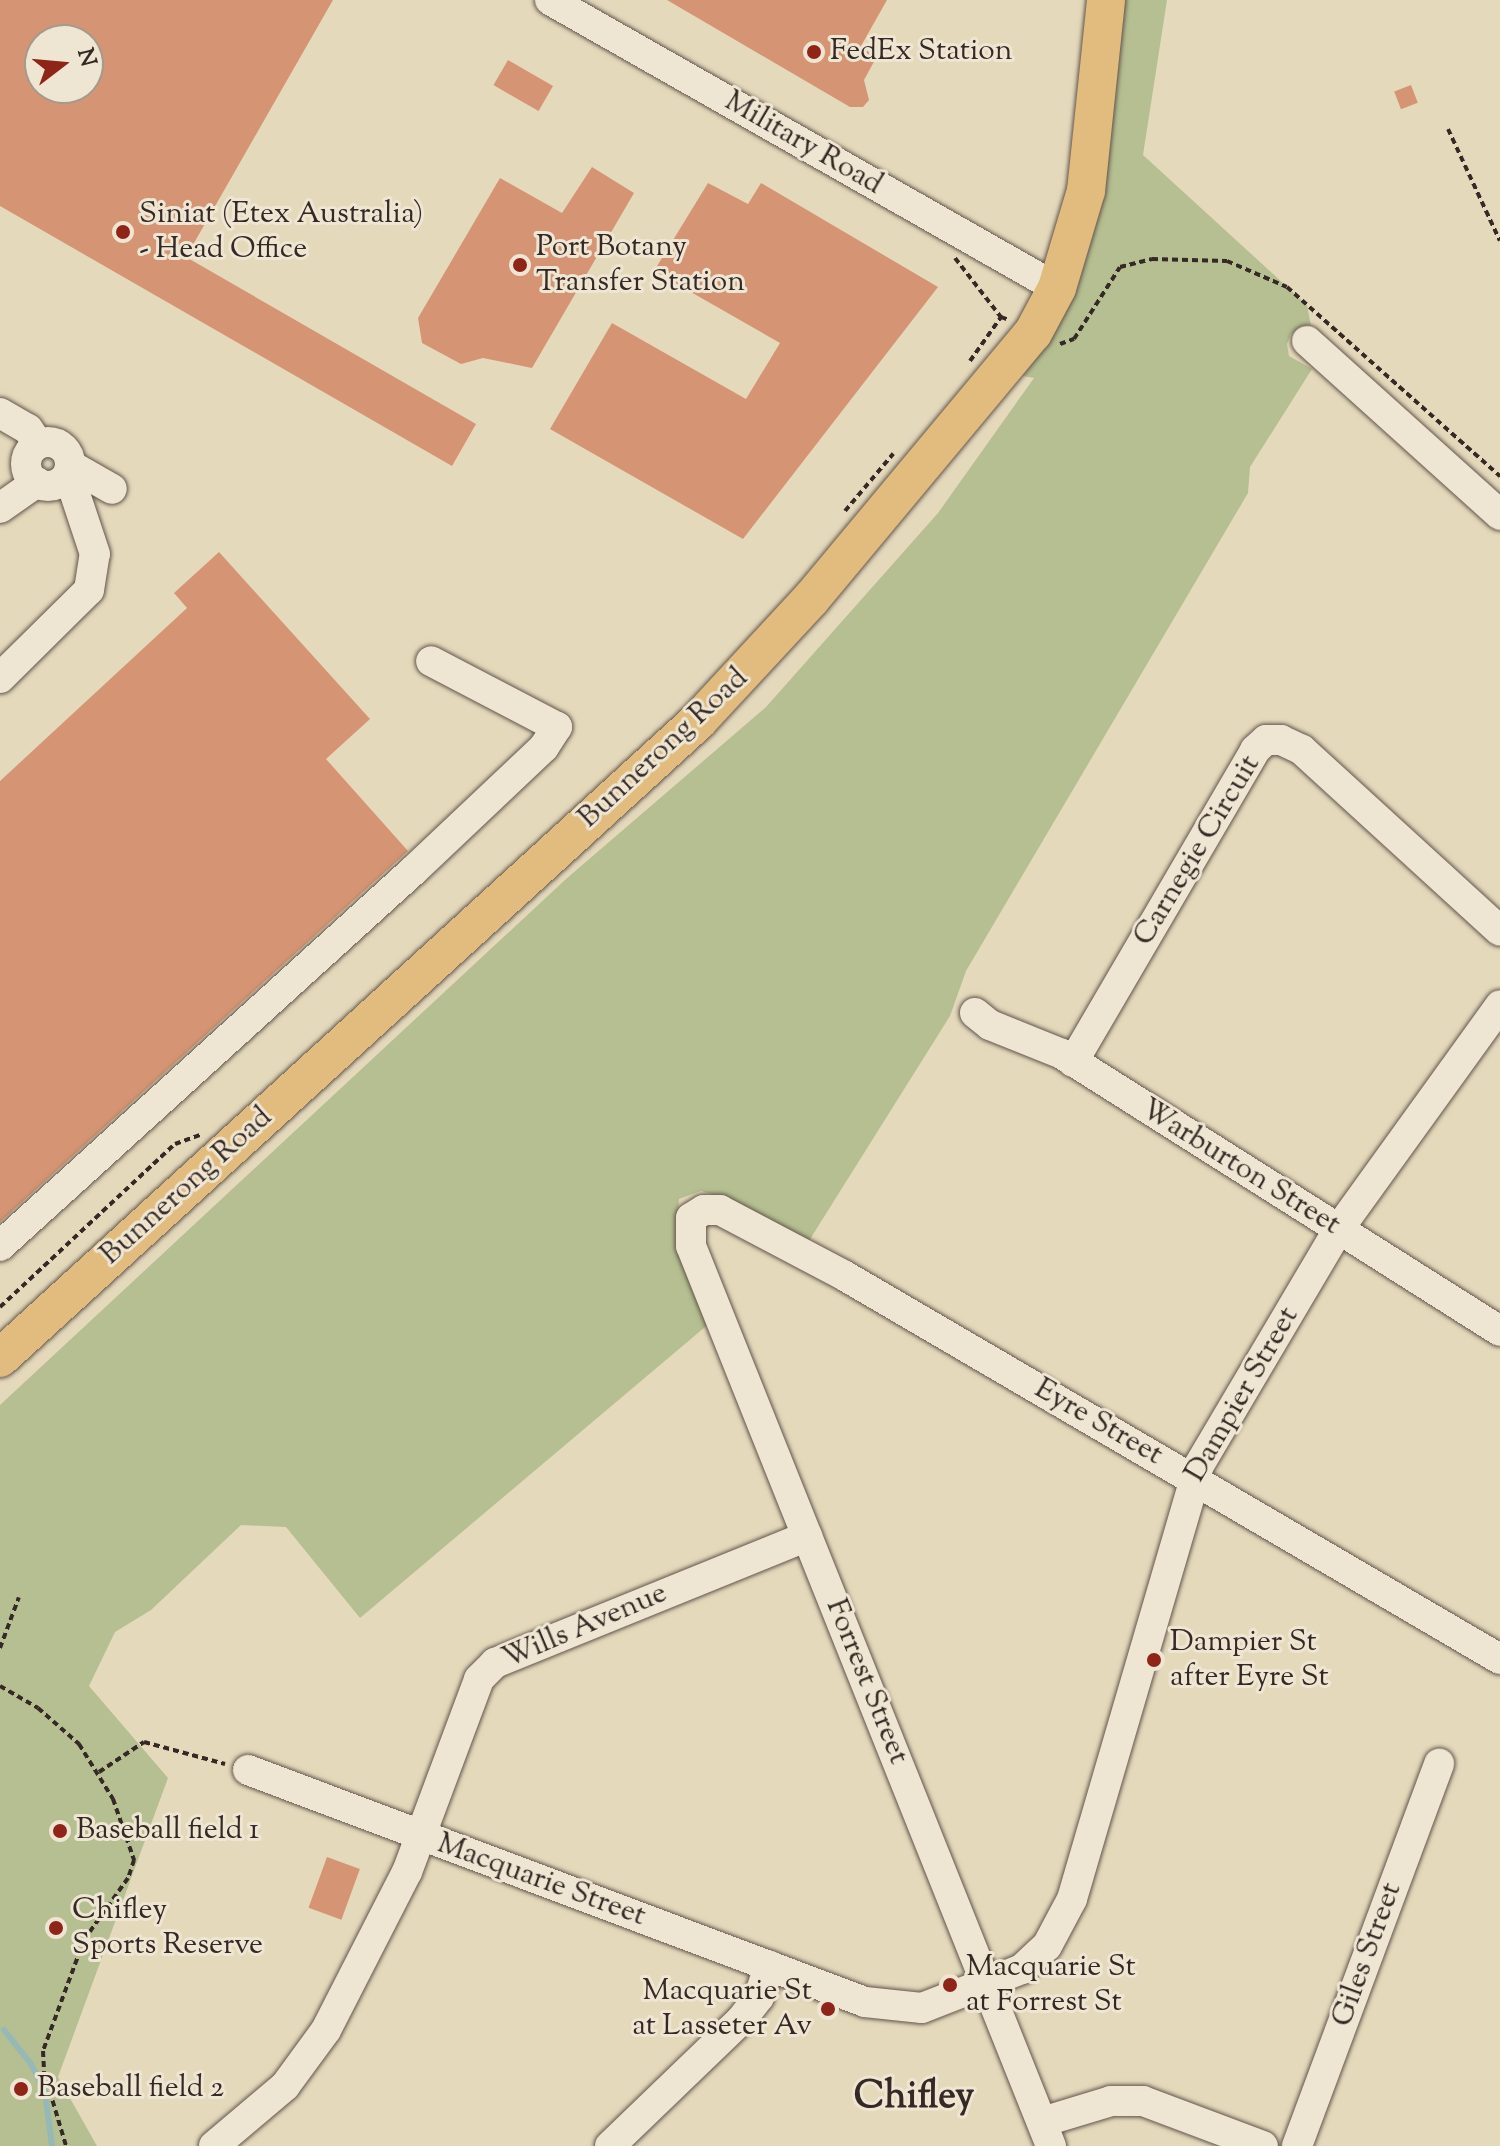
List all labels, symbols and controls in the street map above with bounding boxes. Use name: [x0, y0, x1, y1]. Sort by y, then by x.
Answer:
north arrow: [24, 24, 104, 104]
place label: FedEx Station: [830, 34, 1012, 70]
marker: FedEx Station: [805, 43, 823, 61]
text: N: [67, 45, 103, 71]
street label: Military Road: [718, 84, 888, 204]
place label: Siniat (Etex Australia) - Head Office: [139, 197, 423, 268]
marker: Siniat (Etex Australia) - Head Office: [114, 223, 132, 241]
place label: Port Botany Transfer Station: [536, 230, 745, 300]
marker: Port Botany Transfer Station: [511, 256, 529, 274]
street label: Bunnerong Road: [572, 661, 756, 837]
street label: Carnegie Circuit: [1127, 749, 1269, 953]
street label: Warburton Street: [1133, 1092, 1347, 1244]
street label: Bunnerong Road: [94, 1100, 280, 1274]
street label: Dampier Street: [1178, 1301, 1308, 1489]
street label: Eyre Street: [1027, 1372, 1169, 1474]
street label: Wills Avenue: [497, 1576, 673, 1678]
street label: Forrest Street: [817, 1594, 915, 1770]
place label: Dampier St after Eyre St: [1170, 1625, 1329, 1696]
marker: Dampier St after Eyre St: [1145, 1651, 1163, 1669]
place label: Baseball field 1: [76, 1813, 259, 1849]
marker: Baseball field 1: [51, 1822, 69, 1840]
street label: Macquarie Street: [432, 1827, 650, 1935]
street label: Giles Street: [1325, 1878, 1411, 2032]
place label: Chifley Sports Reserve: [72, 1893, 263, 1964]
marker: Chifley Sports Reserve: [47, 1919, 65, 1937]
place label: Macquarie St at Forrest St: [966, 1950, 1136, 2020]
place label: Macquarie St at Lasseter Av: [632, 1974, 812, 2044]
marker: Macquarie St at Forrest St: [941, 1976, 959, 1994]
marker: Macquarie St at Lasseter Av: [819, 2000, 837, 2018]
place label: Baseball field 2: [37, 2071, 224, 2107]
district label: Chifley: [854, 2076, 974, 2122]
marker: Baseball field 2: [12, 2080, 30, 2098]

